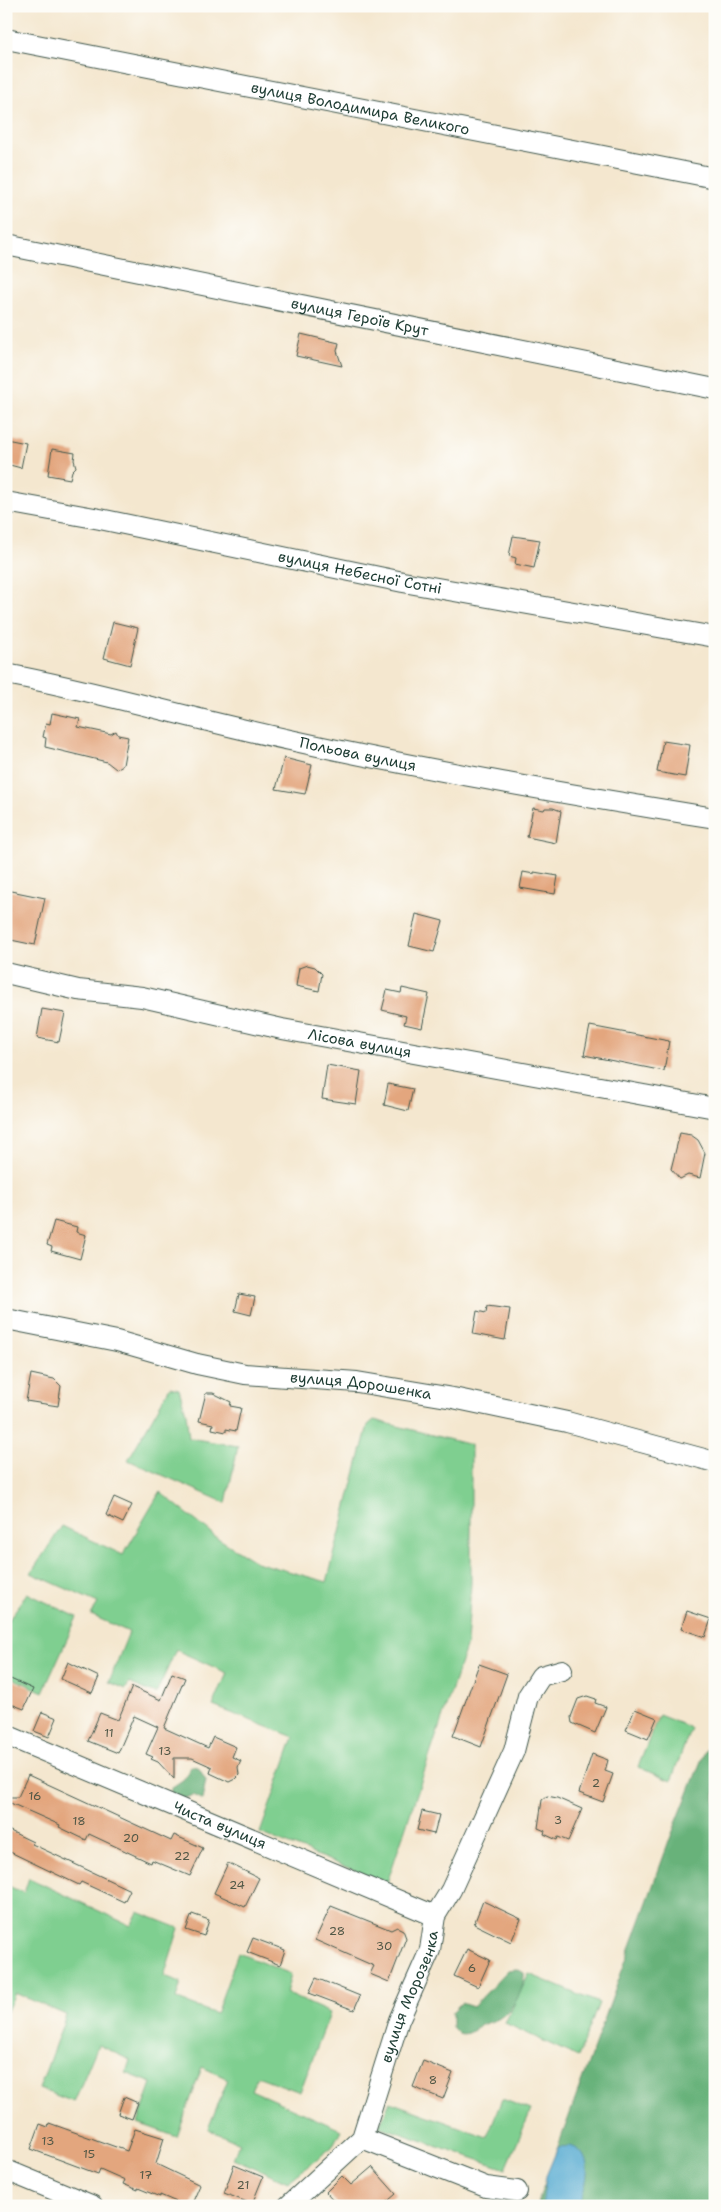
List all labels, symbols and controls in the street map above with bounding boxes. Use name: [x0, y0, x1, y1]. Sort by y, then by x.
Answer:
street label: вулиця Володимира Великого: [249, 77, 471, 140]
street label: вулиця Героїв Крут: [289, 293, 431, 341]
street label: вулиця Небесної Сотні: [276, 546, 443, 599]
street label: Польова вулиця: [298, 732, 418, 776]
street label: Лісова вулиця: [306, 1024, 413, 1062]
street label: вулиця Дорошенка: [289, 1367, 434, 1404]
house number: 11: [104, 1725, 114, 1741]
house number: 13: [159, 1743, 171, 1759]
house number: 2: [592, 1775, 600, 1791]
house number: 16: [28, 1788, 42, 1804]
street label: Чиста вулиця: [170, 1797, 269, 1854]
house number: 3: [554, 1812, 562, 1828]
house number: 18: [72, 1813, 86, 1829]
house number: 20: [123, 1830, 139, 1846]
house number: 22: [174, 1848, 190, 1864]
house number: 24: [229, 1877, 245, 1893]
house number: 28: [329, 1923, 345, 1939]
street label: вулиця Морозенка: [376, 1929, 443, 2065]
house number: 30: [376, 1938, 392, 1954]
house number: 6: [468, 1960, 476, 1976]
house number: 8: [429, 2072, 437, 2088]
house number: 13: [42, 2133, 54, 2149]
house number: 15: [83, 2146, 95, 2162]
house number: 17: [140, 2167, 152, 2183]
house number: 21: [237, 2177, 249, 2193]

